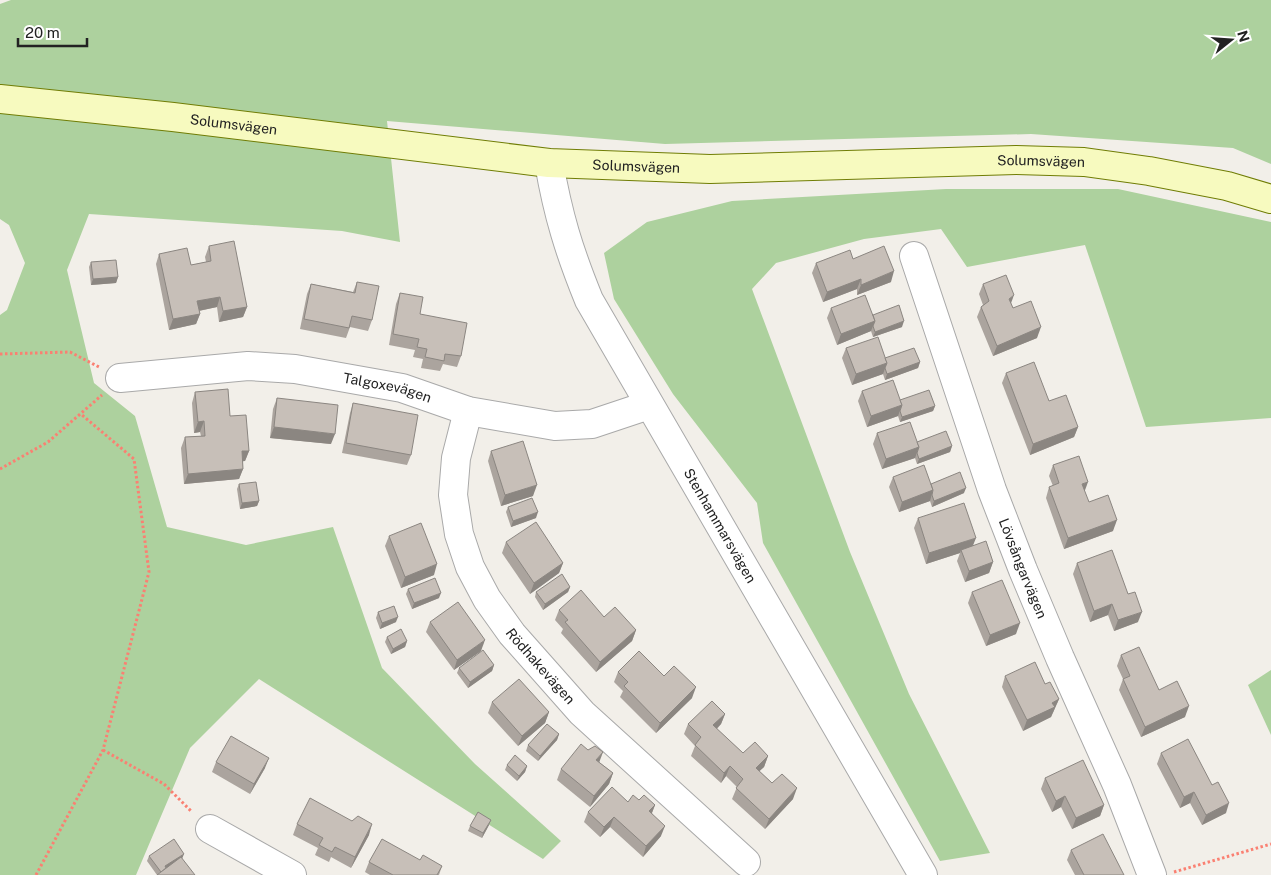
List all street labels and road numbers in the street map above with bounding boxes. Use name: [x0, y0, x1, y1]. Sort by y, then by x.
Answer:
street label: Solumsvägen: [189, 111, 278, 138]
street label: Solumsvägen: [997, 152, 1085, 170]
street label: Solumsvägen: [592, 157, 680, 176]
street label: Talgoxevägen: [342, 370, 434, 406]
street label: Stenhammarsvägen: [681, 466, 760, 586]
street label: Lövsångarvägen: [996, 516, 1050, 621]
street label: Rödhakevägen: [503, 625, 578, 707]

